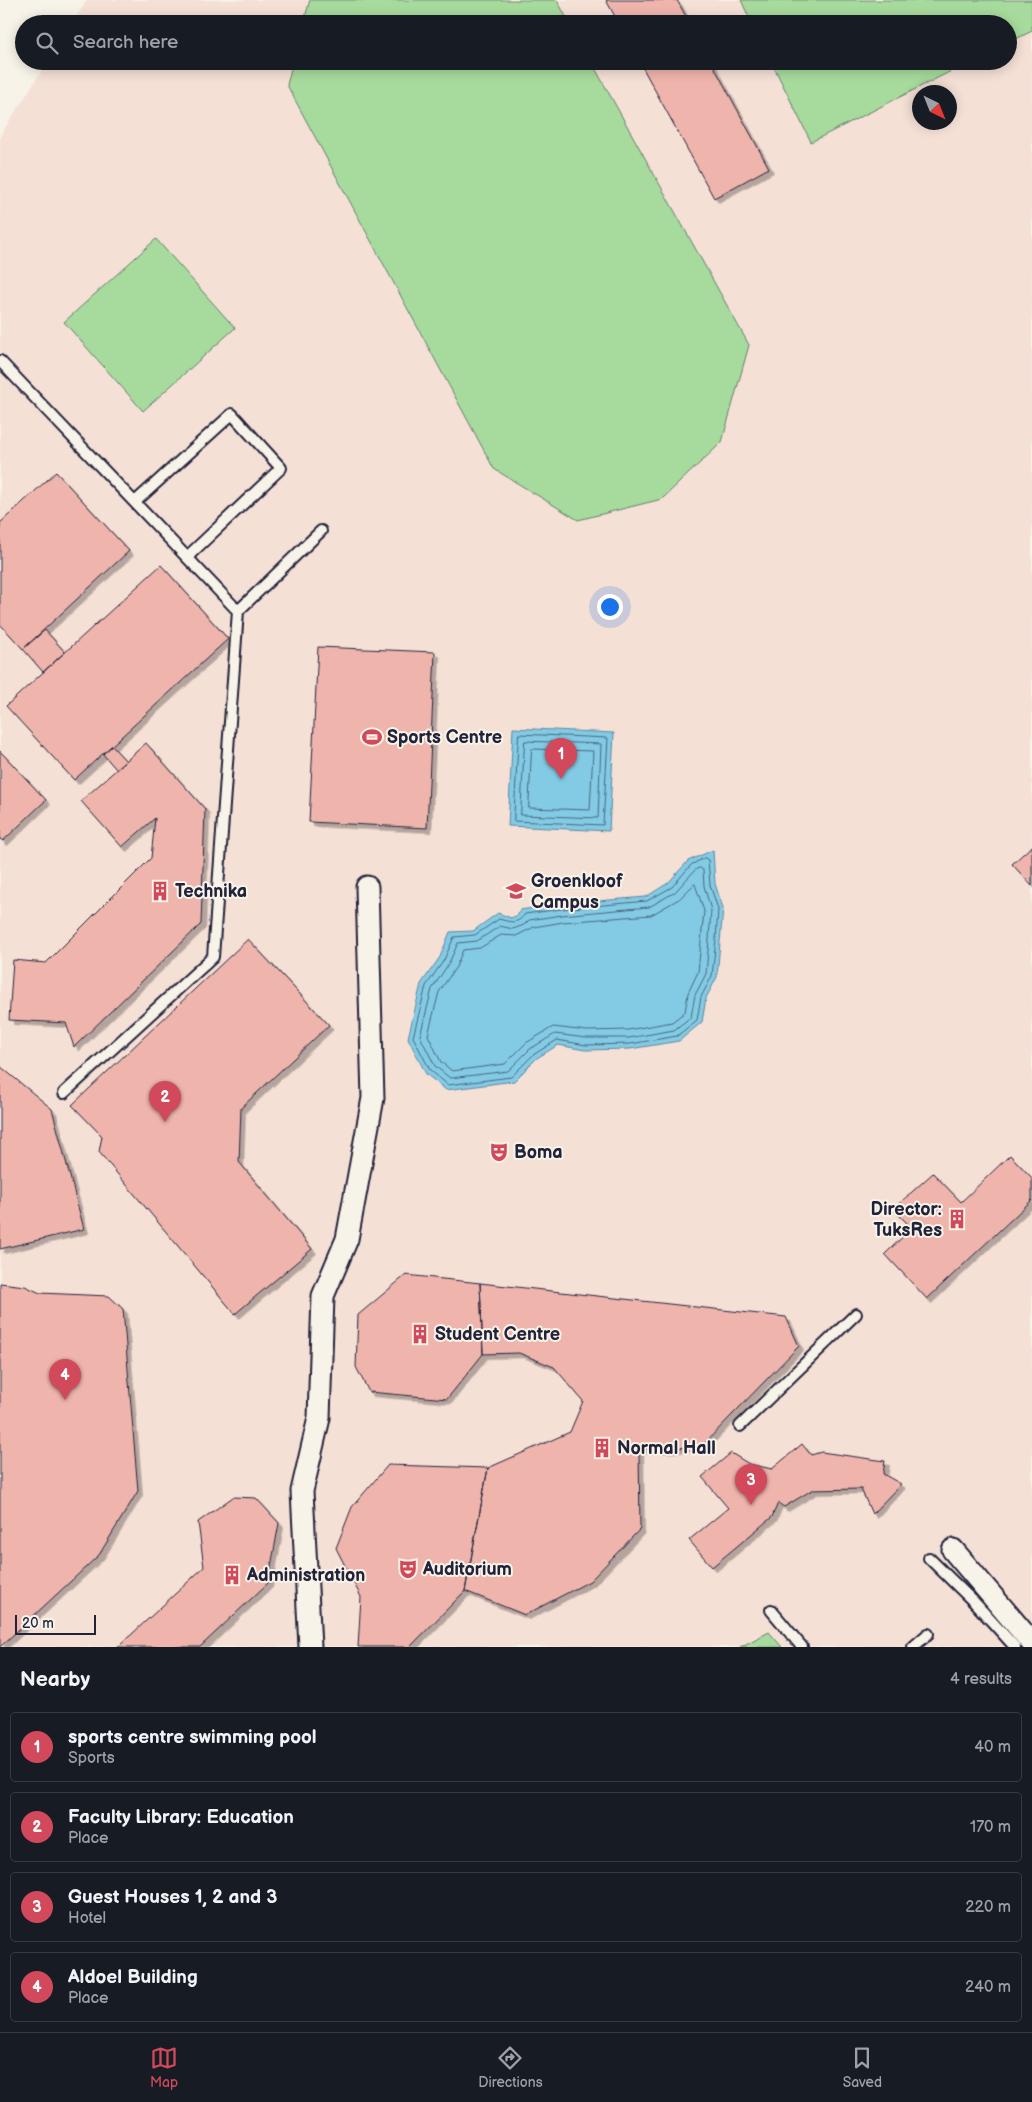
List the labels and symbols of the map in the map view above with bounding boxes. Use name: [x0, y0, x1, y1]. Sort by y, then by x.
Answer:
north arrow: [912, 85, 957, 130]
your location: [597, 594, 623, 620]
sports icon: Sports Centre: [361, 726, 383, 748]
place label: Sports Centre: [387, 727, 502, 748]
pin: 1: [545, 738, 577, 779]
place label: Groenkloof Campus: [531, 871, 623, 913]
building icon: Technika: [149, 880, 171, 902]
school or university icon: Groenkloof Campus: [505, 880, 527, 902]
place label: Technika: [175, 881, 247, 902]
pin: 2: [149, 1081, 181, 1122]
theatre icon: Boma: [488, 1141, 510, 1163]
place label: Boma: [514, 1142, 563, 1163]
place label: Director: TuksRes: [871, 1199, 942, 1241]
building icon: Director: TuksRes: [946, 1208, 968, 1230]
building icon: Student Centre: [409, 1323, 431, 1345]
place label: Student Centre: [435, 1324, 560, 1345]
pin: 4: [49, 1359, 81, 1400]
building icon: Normal Hall: [591, 1437, 613, 1459]
place label: Normal Hall: [617, 1438, 716, 1459]
pin: 3: [735, 1464, 767, 1505]
theatre icon: Auditorium: [397, 1558, 419, 1580]
place label: Auditorium: [422, 1559, 512, 1580]
building icon: Administration: [221, 1564, 243, 1586]
place label: Administration: [246, 1565, 365, 1586]
scale bar: [15, 1612, 96, 1635]

